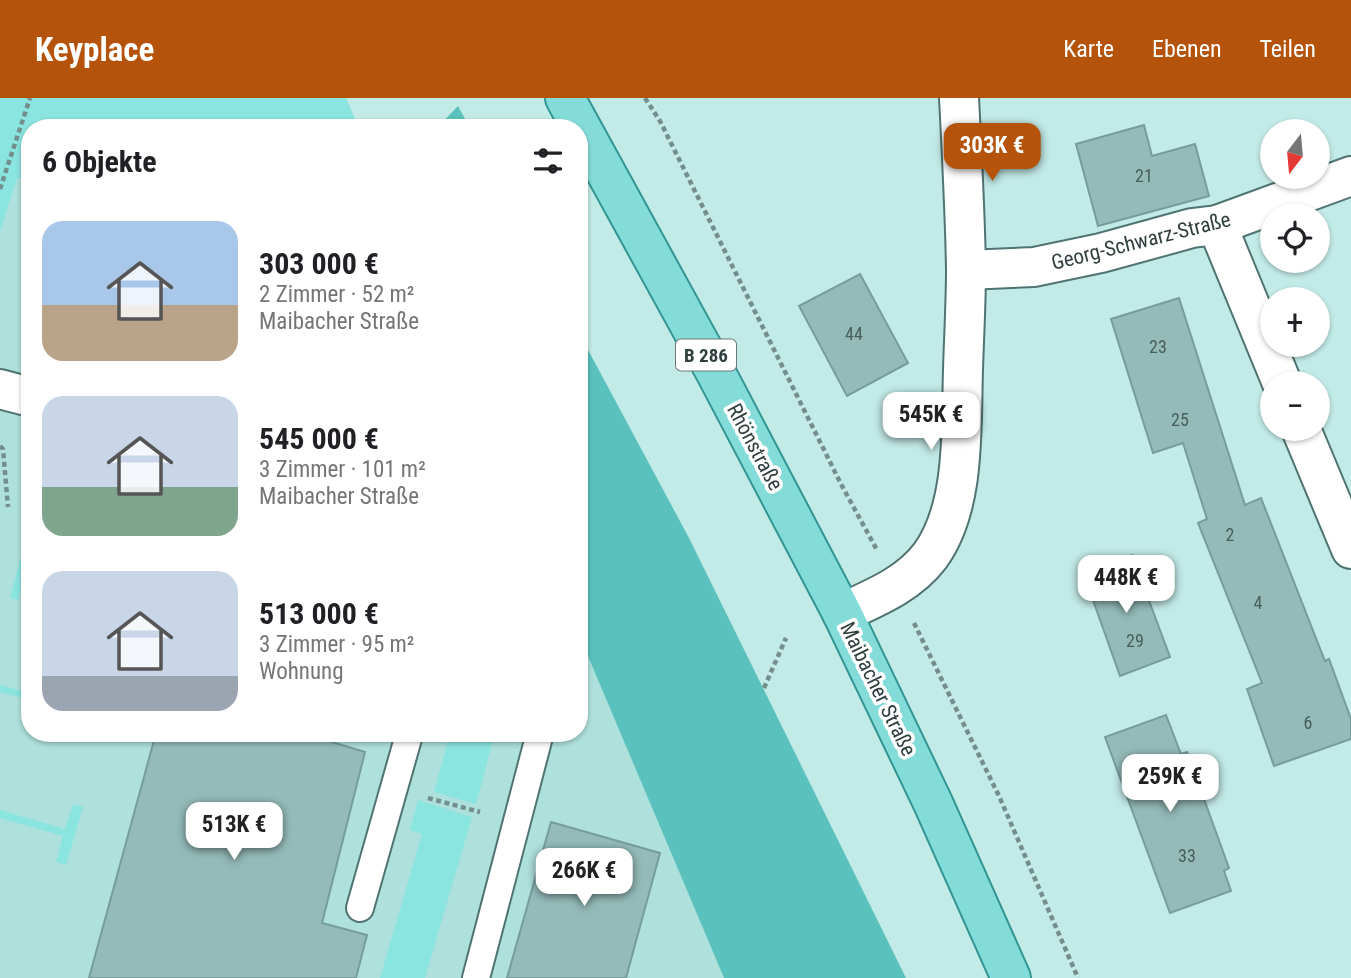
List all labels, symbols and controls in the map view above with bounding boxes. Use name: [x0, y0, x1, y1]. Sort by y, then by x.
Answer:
text: Keyplace: [35, 30, 154, 69]
text: Karte: [1063, 35, 1114, 63]
text: Ebenen: [1152, 35, 1222, 63]
text: Teilen: [1260, 35, 1316, 63]
north arrow: [1260, 119, 1330, 189]
map controls: [1260, 119, 1330, 441]
pin: 303K €: [935, 123, 1049, 183]
text: 303K €: [960, 132, 1024, 159]
icon: filters: [529, 142, 567, 180]
text: 6 Objekte: [42, 144, 157, 179]
house number: 21: [1135, 165, 1153, 186]
button: locate: [1260, 203, 1330, 273]
street label: Georg-Schwarz-Straße: [1049, 207, 1233, 275]
text: 303 000 €: [259, 246, 379, 281]
icon: home: [98, 249, 182, 333]
text: 2 Zimmer · 52 m²: [259, 281, 414, 308]
button: +: [1260, 287, 1330, 357]
text: Maibacher Straße: [259, 308, 419, 335]
house number: 44: [845, 323, 863, 344]
house number: 23: [1149, 336, 1167, 357]
road number: B 286: [676, 340, 736, 370]
button: −: [1260, 371, 1330, 441]
pin: 545K €: [874, 392, 988, 452]
street label: Rhönstraße: [722, 400, 788, 495]
text: 545K €: [899, 401, 963, 428]
house number: 25: [1171, 409, 1189, 430]
text: 545 000 €: [259, 421, 379, 456]
icon: home: [98, 424, 182, 508]
text: 3 Zimmer · 101 m²: [259, 456, 426, 483]
text: Maibacher Straße: [259, 483, 419, 510]
house number: 2: [1226, 524, 1235, 545]
pin: 448K €: [1069, 556, 1183, 615]
text: 448K €: [1094, 564, 1158, 591]
house number: 4: [1254, 592, 1263, 613]
text: 513 000 €: [259, 596, 379, 631]
icon: home: [98, 599, 182, 683]
street label: Maibacher Straße: [835, 618, 921, 760]
house number: 29: [1126, 630, 1144, 651]
text: 3 Zimmer · 95 m²: [259, 631, 414, 658]
text: Wohnung: [259, 658, 344, 685]
house number: 6: [1304, 712, 1312, 733]
pin: 259K €: [1113, 754, 1227, 814]
text: 259K €: [1138, 763, 1202, 790]
pin: 513K €: [177, 802, 291, 862]
text: 513K €: [202, 811, 266, 838]
house number: 33: [1178, 845, 1196, 866]
pin: 266K €: [527, 848, 641, 908]
text: 266K €: [552, 857, 616, 884]

